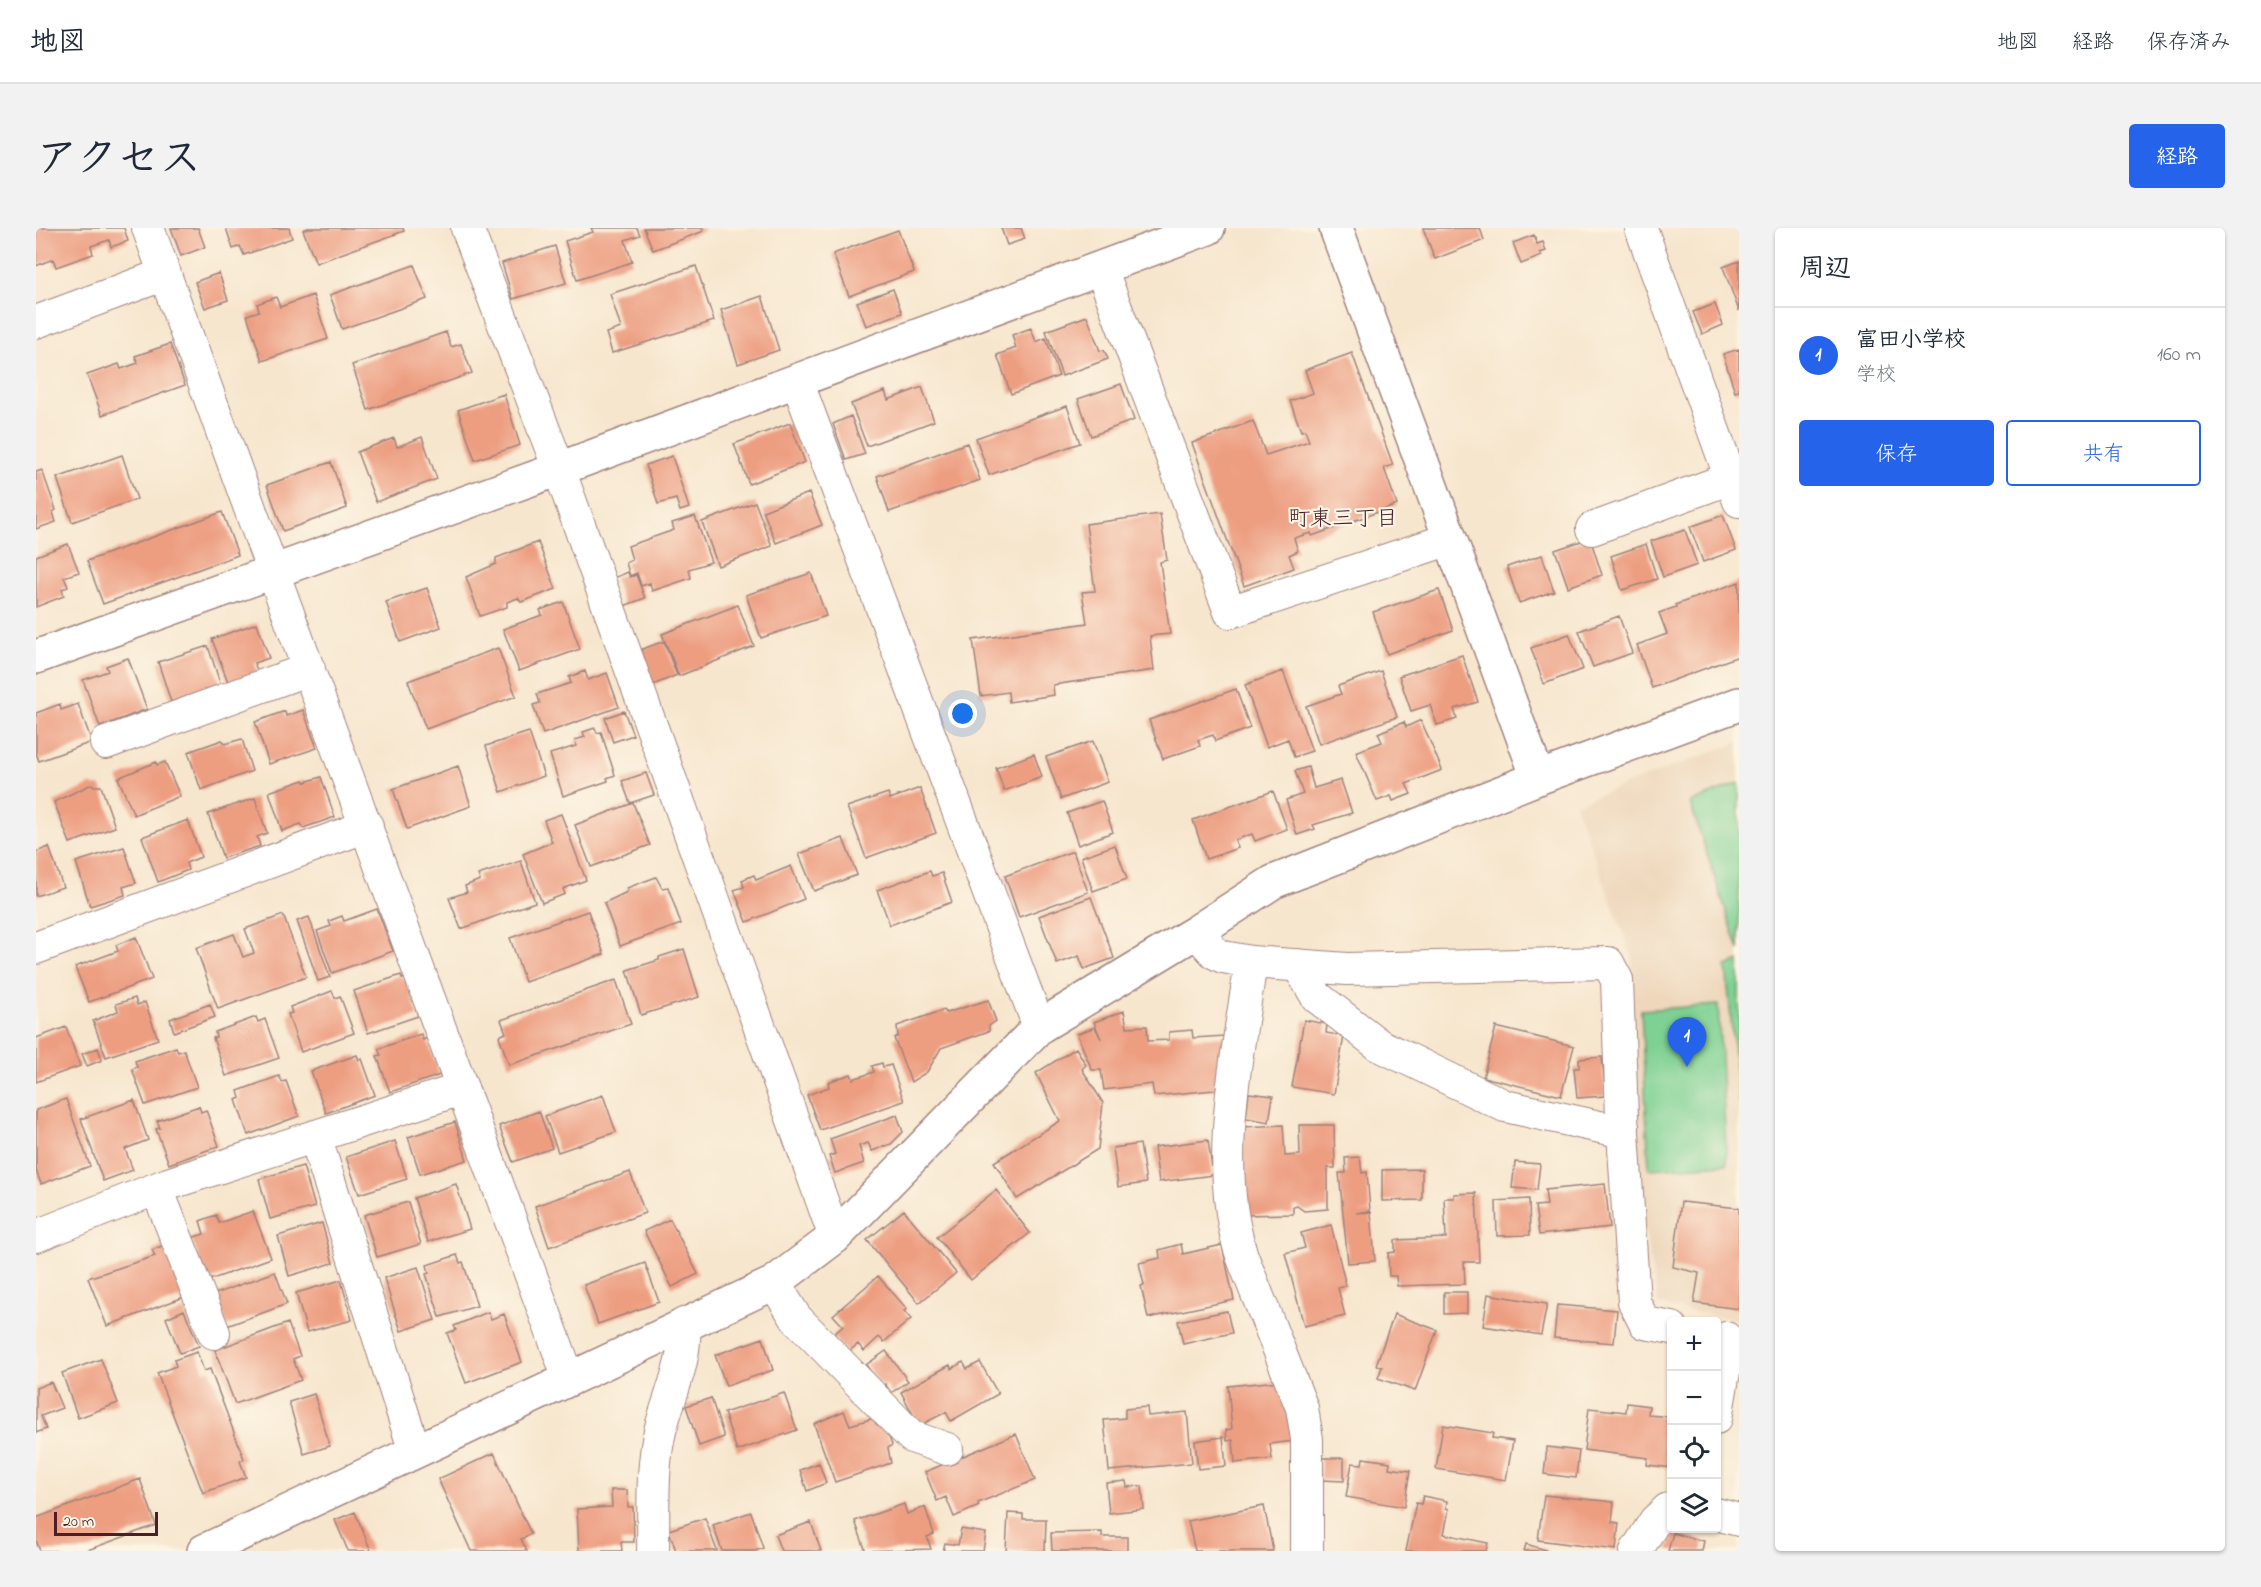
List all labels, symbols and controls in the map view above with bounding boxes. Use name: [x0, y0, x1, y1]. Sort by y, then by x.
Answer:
text: 地図: [30, 23, 86, 64]
text: 地図: [1997, 28, 2039, 58]
text: 経路: [2072, 28, 2114, 58]
text: 保存済み: [2147, 28, 2231, 58]
button: 経路: [2129, 124, 2225, 188]
text: アクセス: [36, 130, 201, 191]
text: 周辺: [1799, 251, 1851, 289]
text: 富田小学校: [1856, 325, 1966, 357]
text: 1: [1815, 341, 1822, 370]
text: 160 m: [2157, 341, 2201, 370]
text: 学校: [1856, 361, 1896, 390]
button: 保存: [1799, 420, 1994, 486]
button: 共有: [2006, 420, 2201, 486]
district label: 町東三丁目: [1288, 504, 1398, 536]
your location: [948, 699, 977, 728]
pin: 1: [1668, 1018, 1706, 1067]
map controls: [1667, 1317, 1721, 1533]
button: +: [1667, 1317, 1721, 1371]
button: −: [1667, 1371, 1721, 1425]
button: locate: [1667, 1425, 1721, 1479]
button: layers: [1667, 1479, 1721, 1533]
scale bar: [54, 1509, 158, 1536]
text: 20 m: [63, 1510, 94, 1534]

